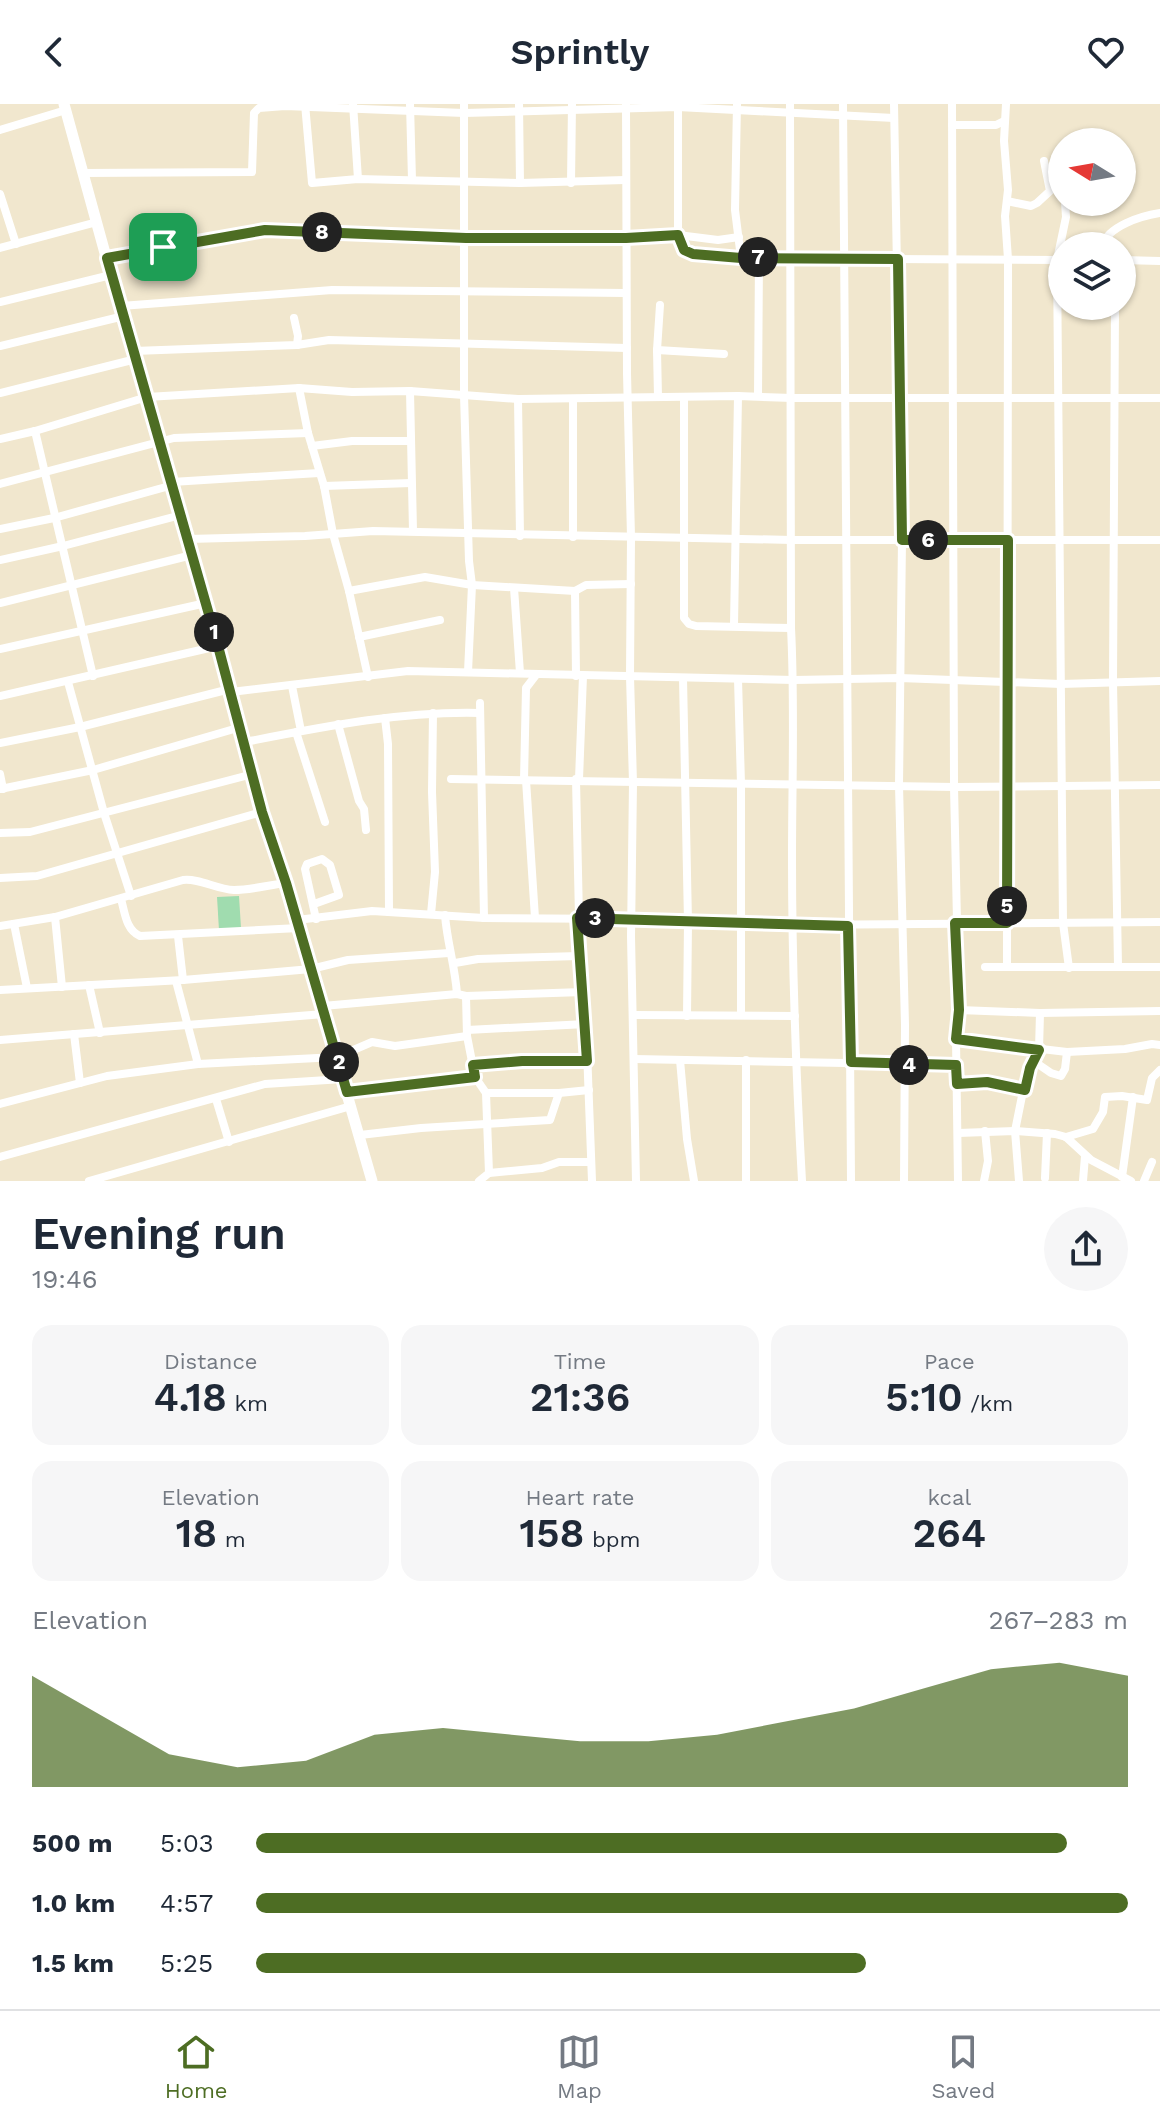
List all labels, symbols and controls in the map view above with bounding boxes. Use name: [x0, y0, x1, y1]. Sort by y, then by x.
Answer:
icon: back: [32, 30, 76, 74]
icon: heart: [1084, 30, 1128, 74]
text: Sprintly: [510, 31, 650, 73]
north arrow: [1048, 128, 1136, 216]
map controls: [1048, 128, 1136, 320]
pin: 8: [302, 212, 342, 252]
pin: [129, 213, 197, 281]
text: 8: [315, 219, 329, 244]
icon: arrive: [141, 225, 185, 269]
button: layers: [1048, 232, 1136, 320]
pin: 7: [738, 237, 778, 277]
text: 7: [751, 244, 765, 269]
pin: 6: [908, 520, 948, 560]
text: 6: [921, 527, 935, 552]
pin: 1: [194, 612, 234, 652]
text: 1: [209, 619, 219, 644]
pin: 5: [987, 886, 1027, 926]
text: 5: [1001, 893, 1013, 918]
pin: 3: [575, 898, 615, 938]
text: 3: [588, 905, 602, 930]
pin: 2: [319, 1042, 359, 1082]
pin: 4: [889, 1045, 929, 1085]
text: 2: [332, 1049, 346, 1074]
text: 4: [902, 1052, 916, 1077]
button: share: [1044, 1207, 1128, 1291]
text: Evening run: [32, 1208, 286, 1260]
text: 19:46: [32, 1264, 98, 1294]
text: Distance: [164, 1349, 257, 1374]
text: Time: [554, 1349, 606, 1374]
text: Pace: [924, 1349, 975, 1374]
text: 4.18: [153, 1374, 227, 1421]
text: 21:36: [530, 1374, 630, 1421]
text: 5:10: [885, 1374, 963, 1421]
text: km: [227, 1391, 268, 1416]
text: /km: [963, 1391, 1013, 1416]
text: Elevation: [162, 1485, 260, 1510]
text: Heart rate: [526, 1485, 634, 1510]
text: kcal: [928, 1485, 971, 1510]
text: 18: [176, 1510, 217, 1557]
text: 158: [520, 1510, 584, 1557]
text: 264: [913, 1510, 986, 1557]
text: m: [217, 1527, 246, 1552]
text: bpm: [584, 1527, 640, 1552]
text: Elevation: [32, 1605, 148, 1635]
text: 267–283 m: [988, 1605, 1128, 1635]
text: 500 m: [32, 1828, 113, 1858]
text: 5:03: [160, 1828, 214, 1858]
text: 1.0 km: [32, 1888, 115, 1918]
text: 4:57: [160, 1888, 213, 1918]
text: 1.5 km: [32, 1948, 114, 1978]
text: 5:25: [160, 1948, 213, 1978]
tab: Home: [165, 2030, 228, 2103]
tab: Map: [557, 2030, 602, 2103]
tab: Saved: [931, 2030, 995, 2103]

